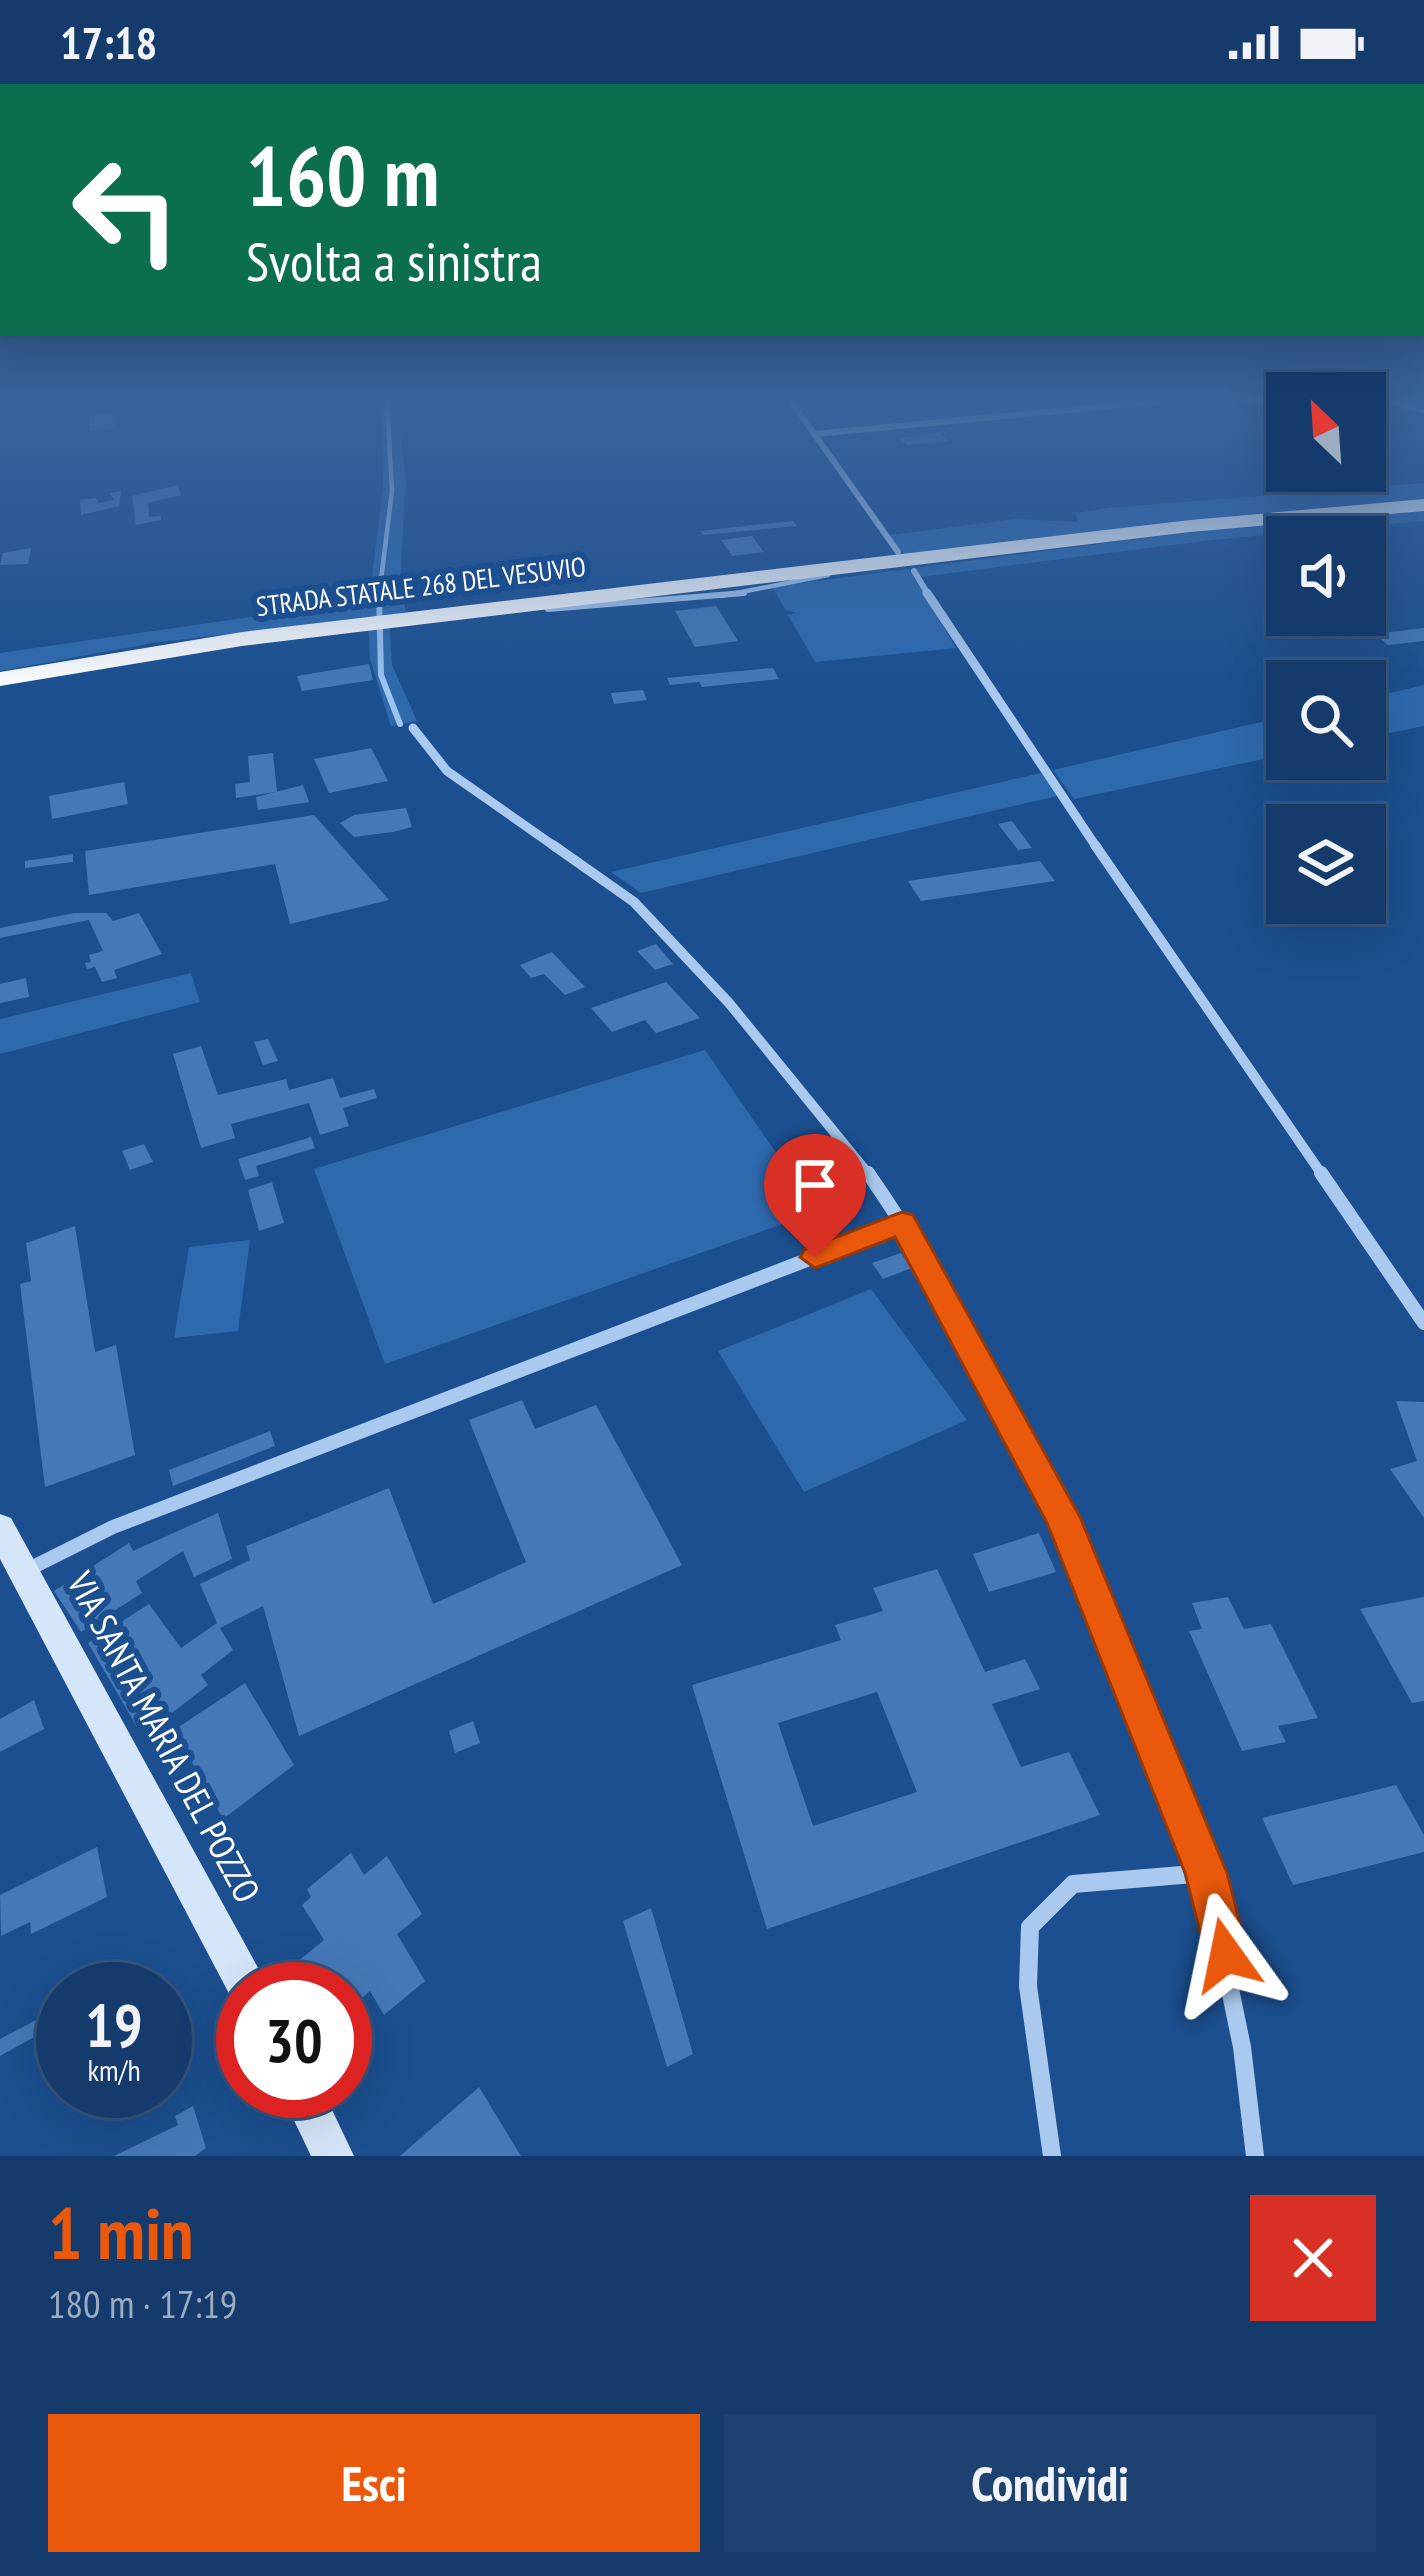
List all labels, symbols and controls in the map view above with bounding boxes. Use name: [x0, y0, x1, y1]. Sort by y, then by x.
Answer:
text: 17:18: [60, 13, 157, 71]
text: 160 m: [246, 120, 439, 229]
icon: left: [48, 132, 204, 288]
text: Svolta a sinistra: [246, 226, 542, 296]
north arrow: [1266, 372, 1386, 492]
map controls: [1266, 372, 1386, 924]
button: sound: [1266, 516, 1386, 636]
street label: STRADA STATALE 268 DEL VESUVIO: [254, 549, 588, 623]
button: search: [1266, 660, 1386, 780]
button: layers: [1266, 804, 1386, 924]
pin: [764, 1134, 866, 1257]
icon: arrive: [782, 1152, 848, 1218]
street label: VIA SANTA MARIA DEL POZZO: [57, 1563, 271, 1910]
position arrow: [1163, 1892, 1289, 2018]
speed limit sign: 30: [216, 1962, 372, 2118]
text: 19: [85, 1986, 143, 2064]
text: km/h: [87, 2050, 141, 2089]
text: 1 min: [48, 2186, 193, 2279]
button: close: [1250, 2195, 1376, 2321]
text: 180 m · 17:19: [48, 2278, 237, 2329]
button: Esci: [48, 2414, 700, 2552]
button: Condividi: [724, 2414, 1376, 2552]

